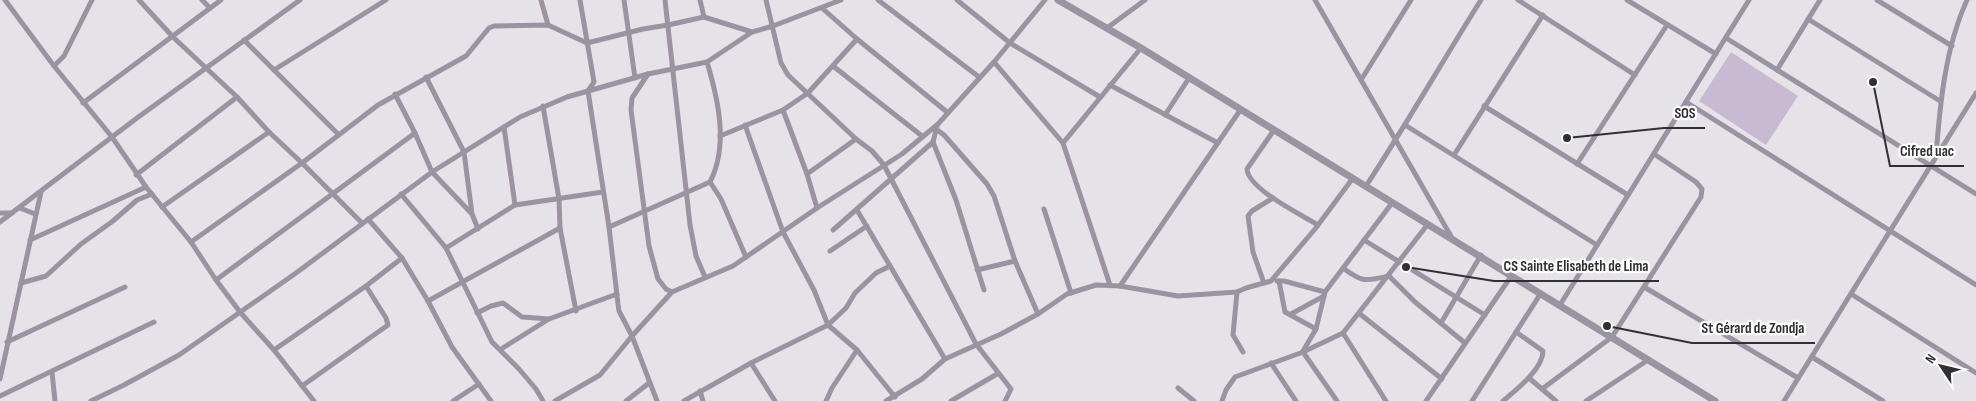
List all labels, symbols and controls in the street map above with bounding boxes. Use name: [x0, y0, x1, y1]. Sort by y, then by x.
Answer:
callout: SOS: [1664, 98, 1705, 128]
text: SOS: [1674, 104, 1696, 123]
callout: Cifred uac: [1890, 136, 1964, 166]
text: Cifred uac: [1900, 142, 1954, 161]
callout: CS Sainte Elisabeth de Lima: [1494, 251, 1659, 281]
text: CS Sainte Elisabeth de Lima: [1504, 257, 1649, 276]
callout: St Gérard de Zondja: [1692, 313, 1815, 343]
text: St Gérard de Zondja: [1702, 319, 1804, 338]
north arrow: [1916, 341, 1966, 391]
text: N: [1922, 351, 1940, 367]

